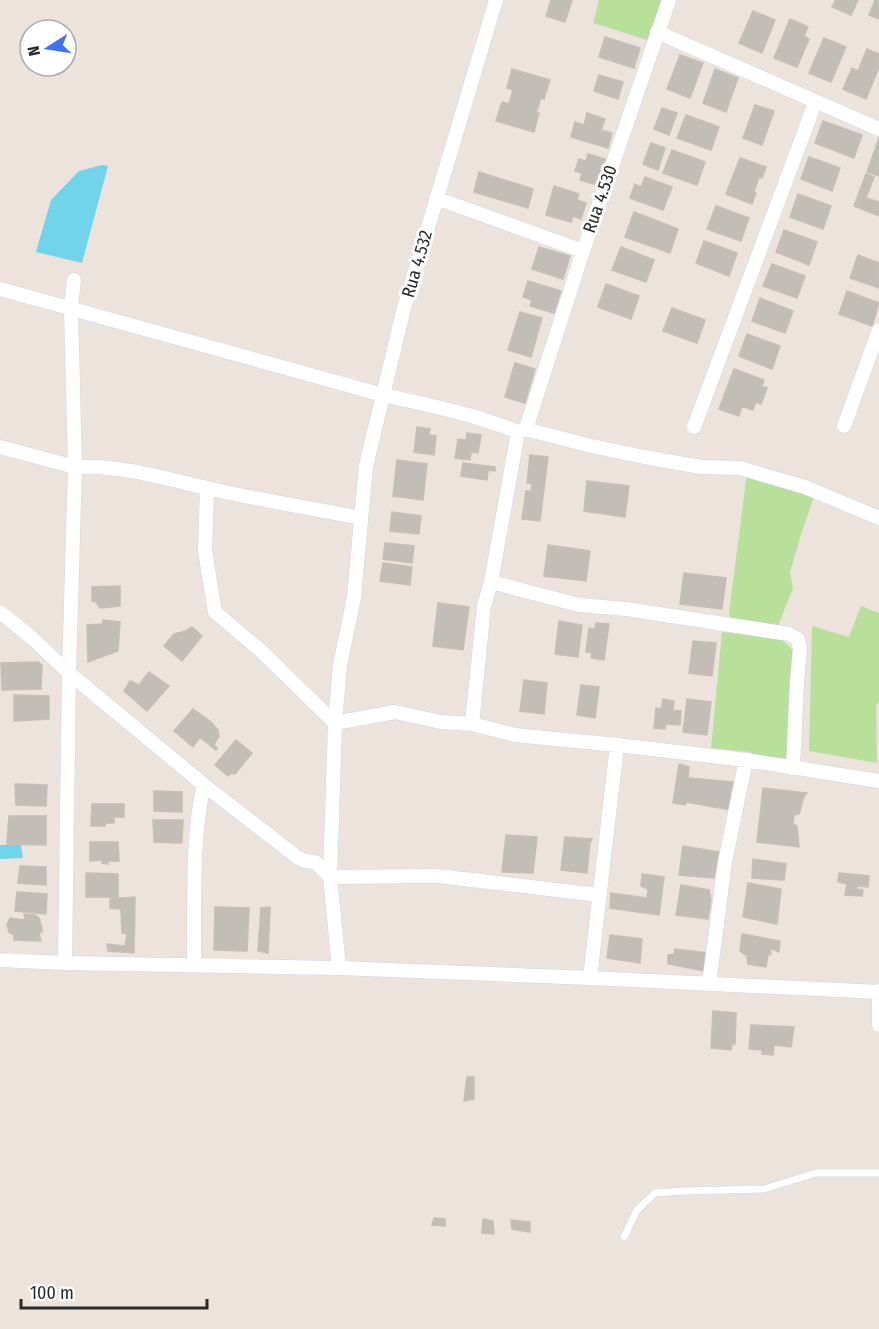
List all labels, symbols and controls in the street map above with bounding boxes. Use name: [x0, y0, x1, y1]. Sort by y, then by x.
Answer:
north arrow: [18, 18, 78, 78]
text: N: [24, 44, 44, 58]
street label: Rua 4.530: [578, 162, 622, 236]
street label: Rua 4.532: [397, 228, 437, 300]
scale bar: [21, 1272, 207, 1310]
text: 100 m: [30, 1282, 74, 1304]

